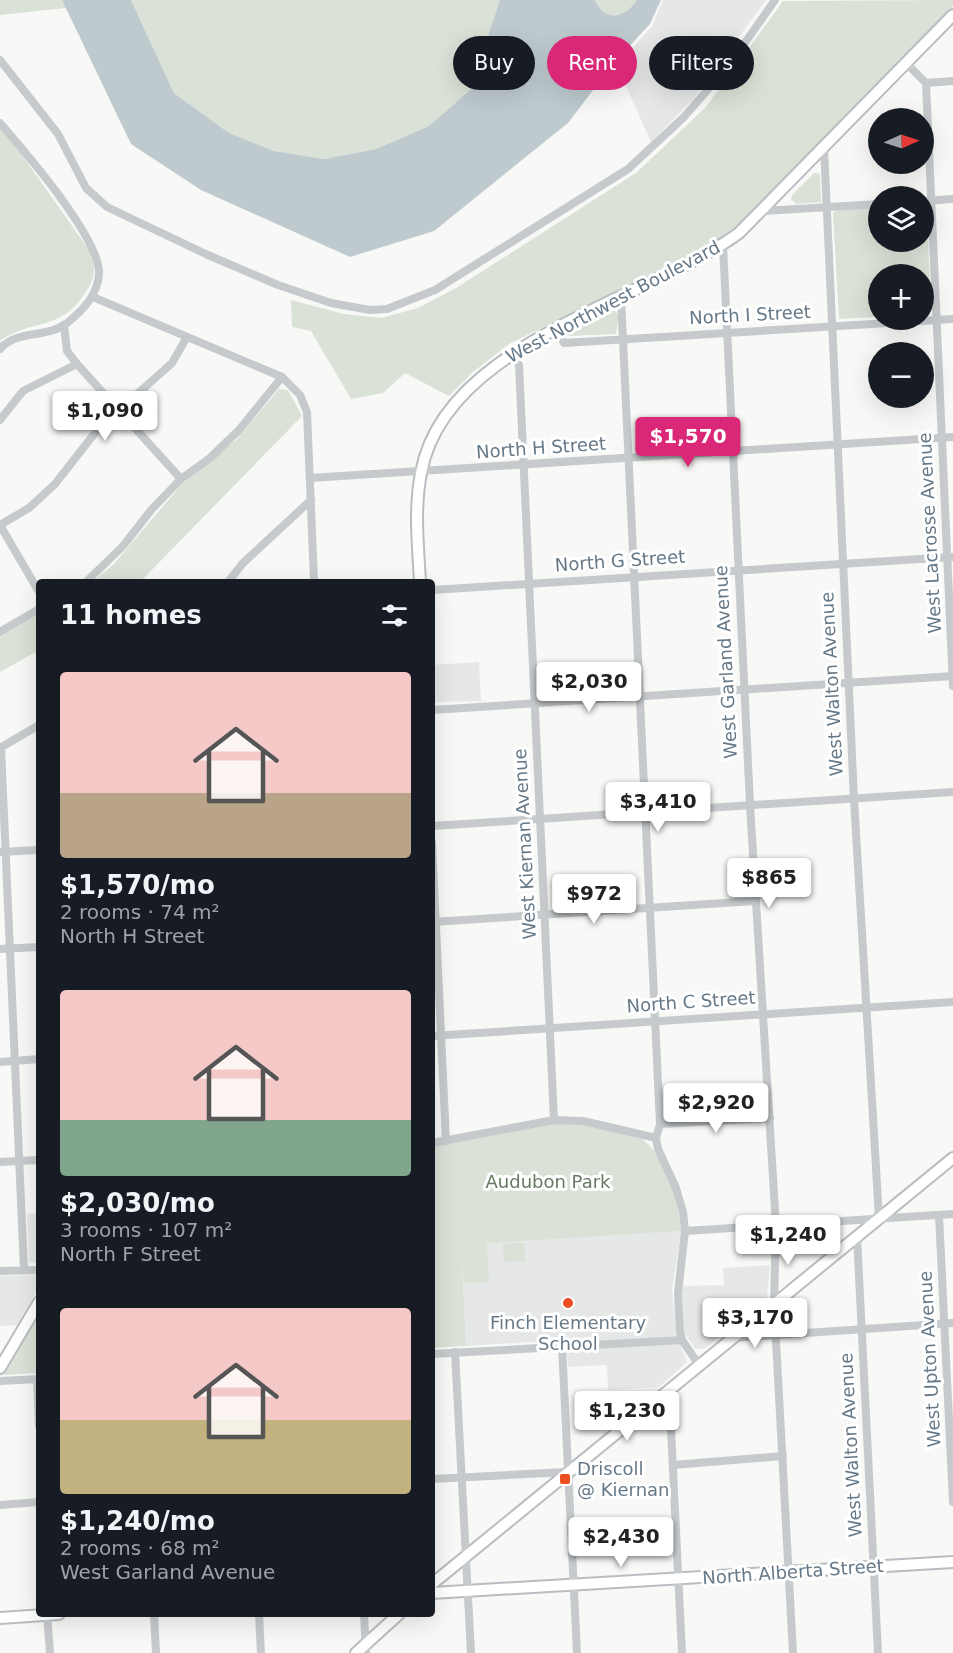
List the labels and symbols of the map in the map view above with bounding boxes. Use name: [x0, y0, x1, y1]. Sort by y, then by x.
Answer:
north arrow: [868, 108, 934, 174]
street label: West Northwest Boulevard: [502, 236, 723, 367]
street label: North I Street: [689, 301, 811, 328]
pin: $1,090: [56, 391, 154, 442]
pin: $1,570: [639, 417, 737, 468]
street label: North H Street: [475, 432, 607, 463]
street label: West Lacrosse Avenue: [914, 432, 945, 634]
street label: North G Street: [554, 545, 686, 576]
street label: West Garland Avenue: [710, 565, 741, 759]
street label: West Walton Avenue: [816, 591, 847, 777]
pin: $2,030: [540, 662, 638, 713]
street label: West Kiernan Avenue: [509, 748, 540, 940]
pin: $3,410: [609, 782, 707, 833]
pin: $865: [733, 858, 805, 909]
pin: $972: [558, 874, 630, 925]
street label: North C Street: [626, 987, 756, 1016]
pin: $2,920: [667, 1083, 765, 1134]
park label: Audubon Park: [485, 1171, 611, 1192]
pin: $1,240: [739, 1215, 837, 1266]
street label: West Upton Avenue: [914, 1270, 945, 1448]
marker: Finch Elementary School: [561, 1296, 575, 1310]
pin: $3,170: [706, 1298, 804, 1349]
place label: Finch Elementary School: [490, 1312, 646, 1354]
street label: West Walton Avenue: [835, 1352, 866, 1538]
pin: $1,230: [578, 1391, 676, 1442]
place label: Driscoll @ Kiernan: [577, 1458, 670, 1500]
marker: Driscoll @ Kiernan: [558, 1472, 572, 1486]
pin: $2,430: [572, 1517, 670, 1568]
street label: North Alberta Street: [702, 1555, 884, 1588]

